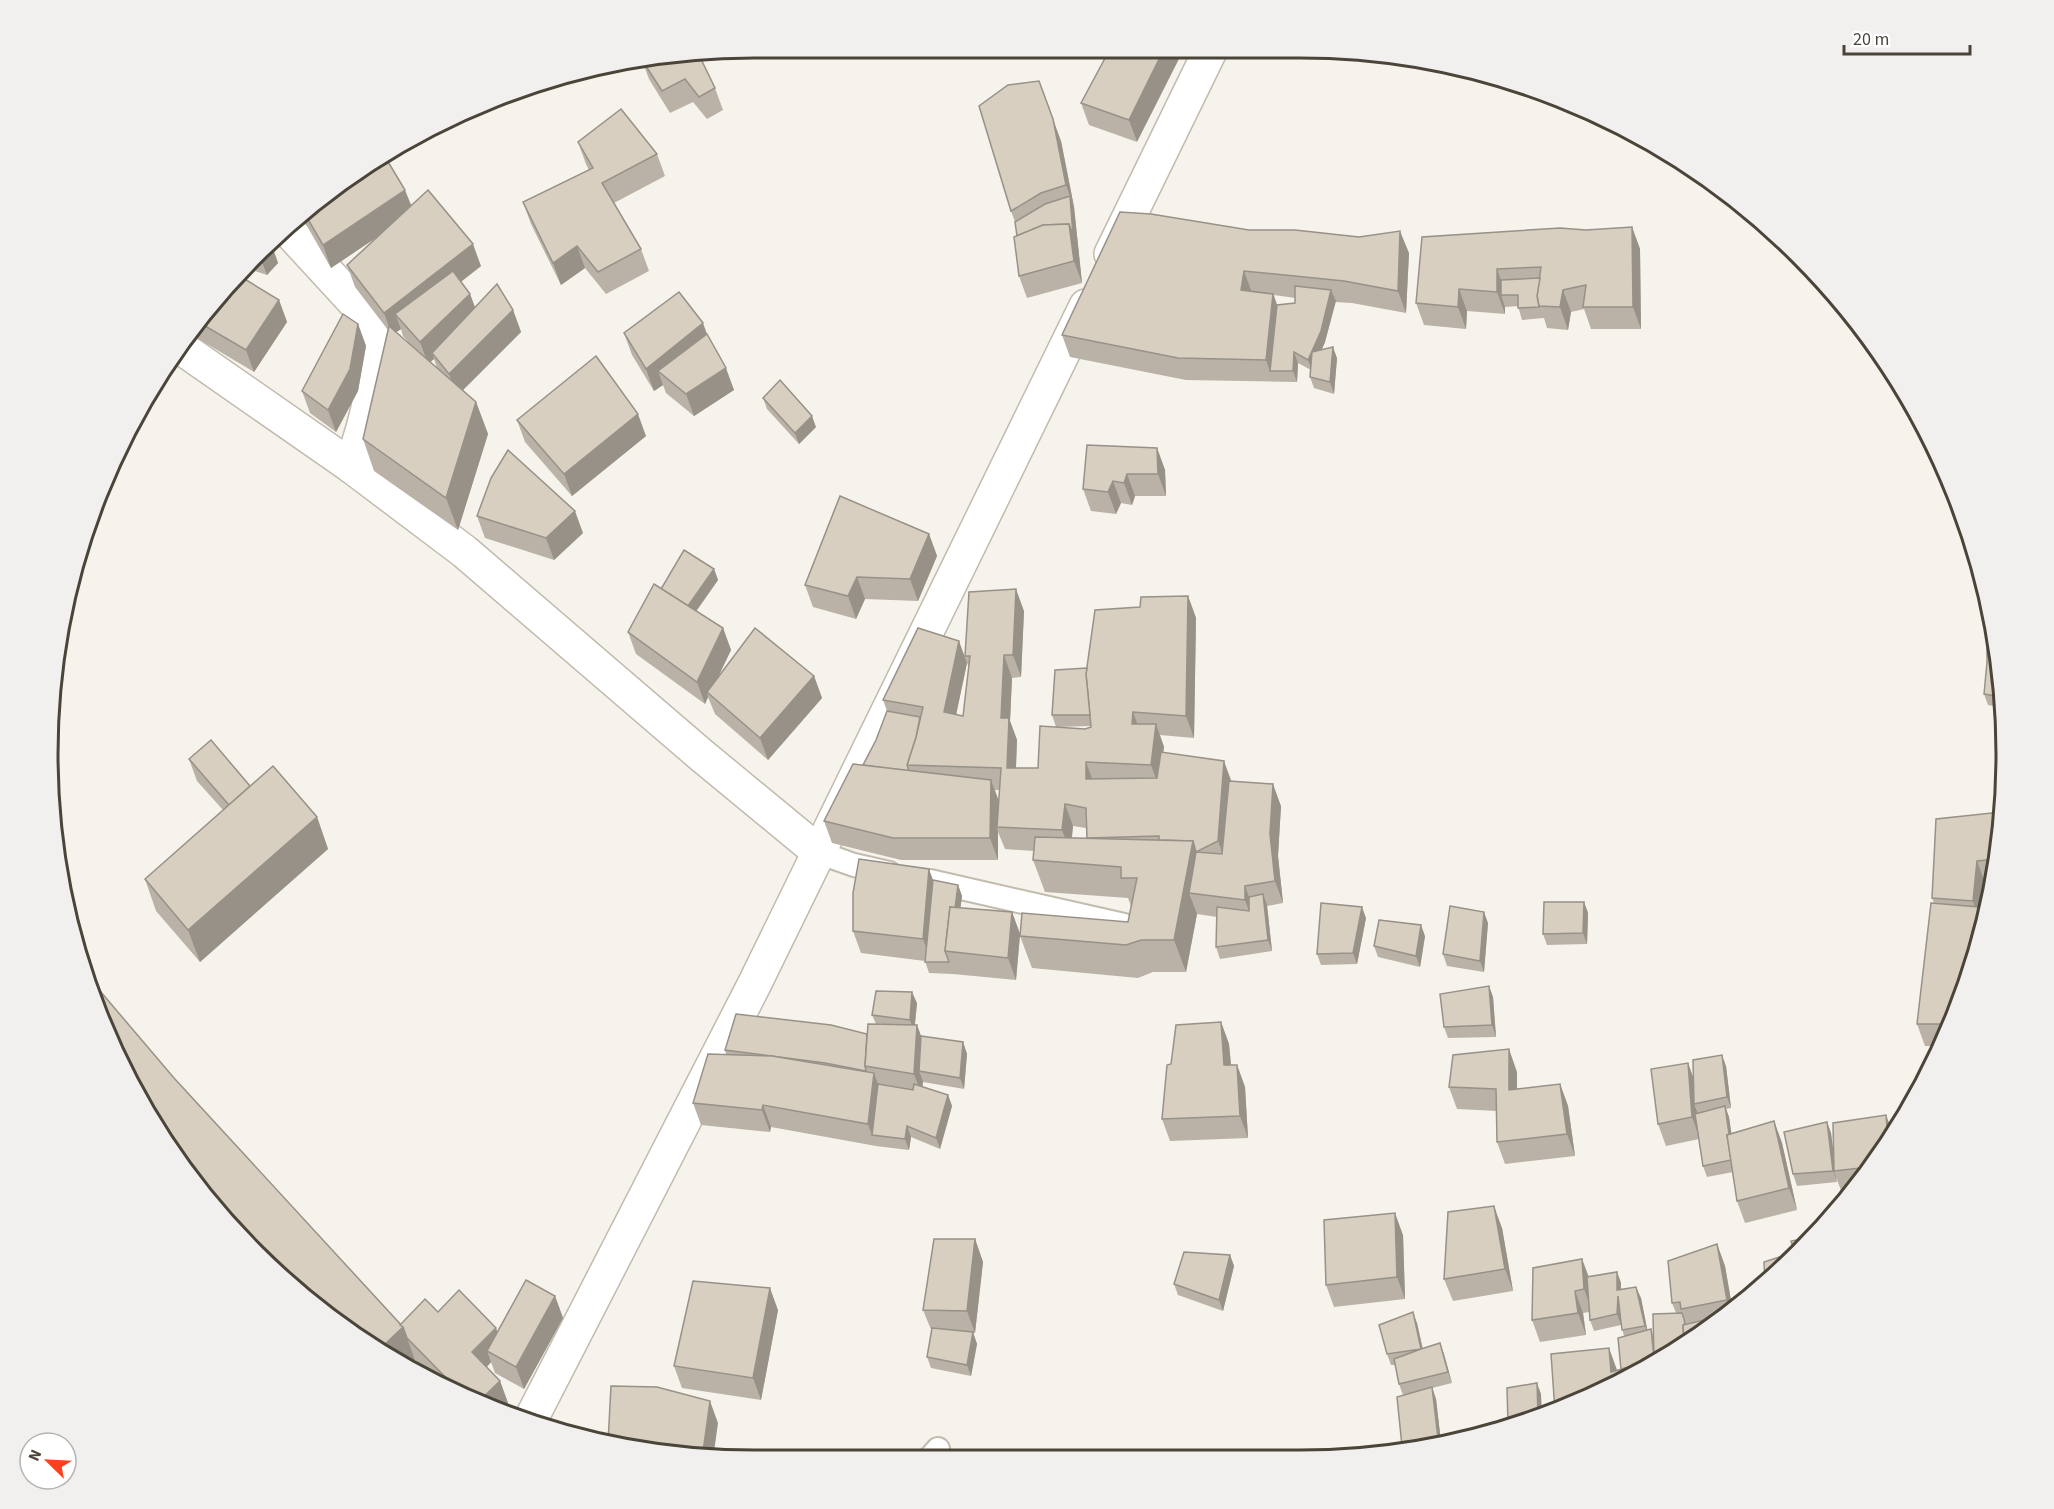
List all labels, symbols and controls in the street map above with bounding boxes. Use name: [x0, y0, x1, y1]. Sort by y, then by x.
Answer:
scale bar: [1844, 18, 1970, 56]
text: 20 m: [1853, 27, 1889, 52]
north arrow: [18, 1431, 78, 1491]
text: N: [23, 1446, 47, 1465]

